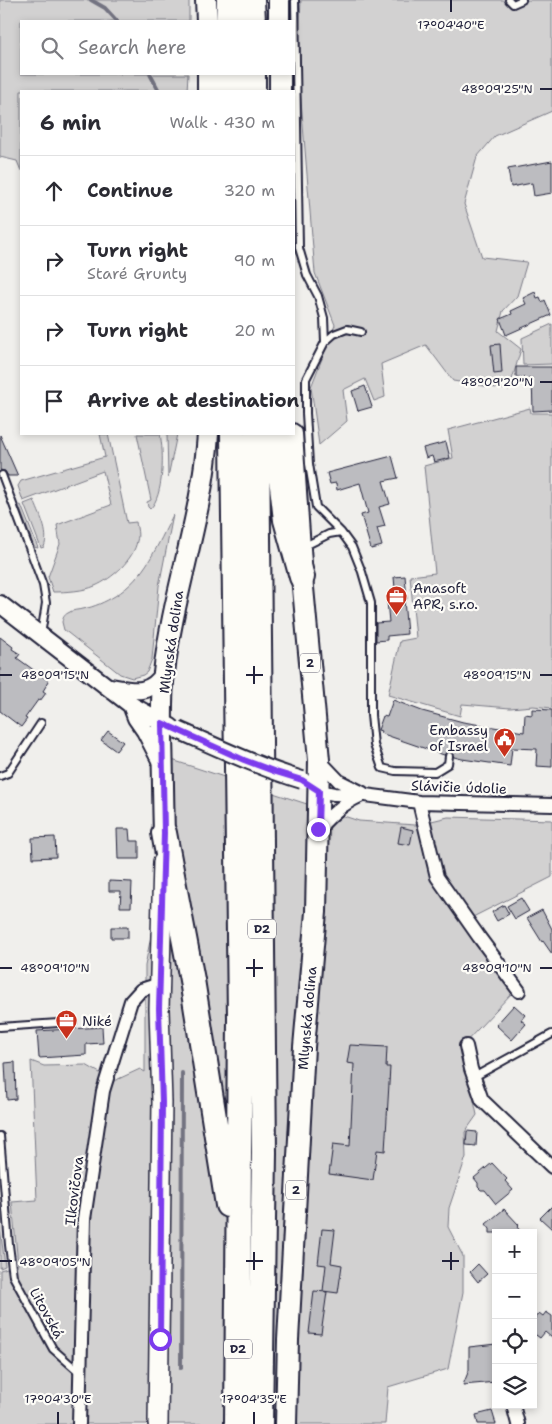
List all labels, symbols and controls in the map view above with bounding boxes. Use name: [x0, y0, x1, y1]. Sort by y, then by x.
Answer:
text: 17°04'40"E: [418, 17, 484, 33]
search box: [20, 20, 295, 75]
icon: search: [38, 34, 66, 62]
text: Search here: [78, 35, 187, 60]
text: 48°09'25"N: [461, 81, 533, 97]
text: 6 min: [40, 109, 101, 137]
text: Walk · 430 m: [169, 112, 275, 133]
icon: ahead: [40, 177, 68, 205]
text: Continue: [87, 178, 173, 203]
text: 320 m: [224, 180, 275, 201]
text: Turn right: [87, 238, 188, 263]
icon: right: [40, 247, 68, 275]
text: 90 m: [234, 250, 275, 271]
text: Staré Grunty: [87, 263, 187, 284]
icon: right: [40, 317, 68, 345]
text: Turn right: [87, 318, 188, 343]
text: 20 m: [234, 320, 275, 341]
text: 48°09'20"N: [461, 374, 533, 390]
icon: arrive: [40, 387, 68, 415]
text: Arrive at destination: [87, 388, 299, 413]
place label: Anasoft APR, s.r.o.: [413, 579, 478, 613]
office icon: Anasoft APR, s.r.o.: [385, 584, 409, 615]
street label: Mlynská dolina: [155, 589, 187, 695]
road number: 2: [300, 654, 320, 672]
text: 48°09'15"N: [21, 667, 89, 683]
text: 48°09'15"N: [463, 667, 531, 683]
place label: Embassy of Israel: [429, 721, 489, 755]
public building icon: Embassy of Israel: [492, 726, 516, 757]
street label: Slávičie údolie: [411, 776, 507, 798]
route end: [307, 818, 330, 841]
road number: D2: [248, 920, 276, 939]
text: 48°09'10"N: [20, 960, 90, 976]
text: 48°09'10"N: [462, 960, 532, 976]
street label: Mlynská dolina: [294, 965, 321, 1070]
office icon: Niké: [54, 1009, 78, 1040]
place label: Niké: [82, 1012, 112, 1030]
street label: Ilkovičova: [61, 1155, 87, 1227]
road number: 2: [286, 1180, 306, 1200]
map controls: [492, 1229, 537, 1409]
button: +: [492, 1229, 537, 1274]
text: 48°09'05"N: [19, 1254, 91, 1270]
button: −: [492, 1274, 537, 1319]
street label: Litovská: [26, 1284, 68, 1342]
button: locate: [492, 1319, 537, 1364]
route start: [149, 1328, 172, 1351]
road number: D2: [224, 1340, 252, 1358]
button: layers: [492, 1364, 537, 1409]
text: 17°04'30"E: [25, 1391, 91, 1407]
text: 17°04'35"E: [221, 1391, 287, 1407]

